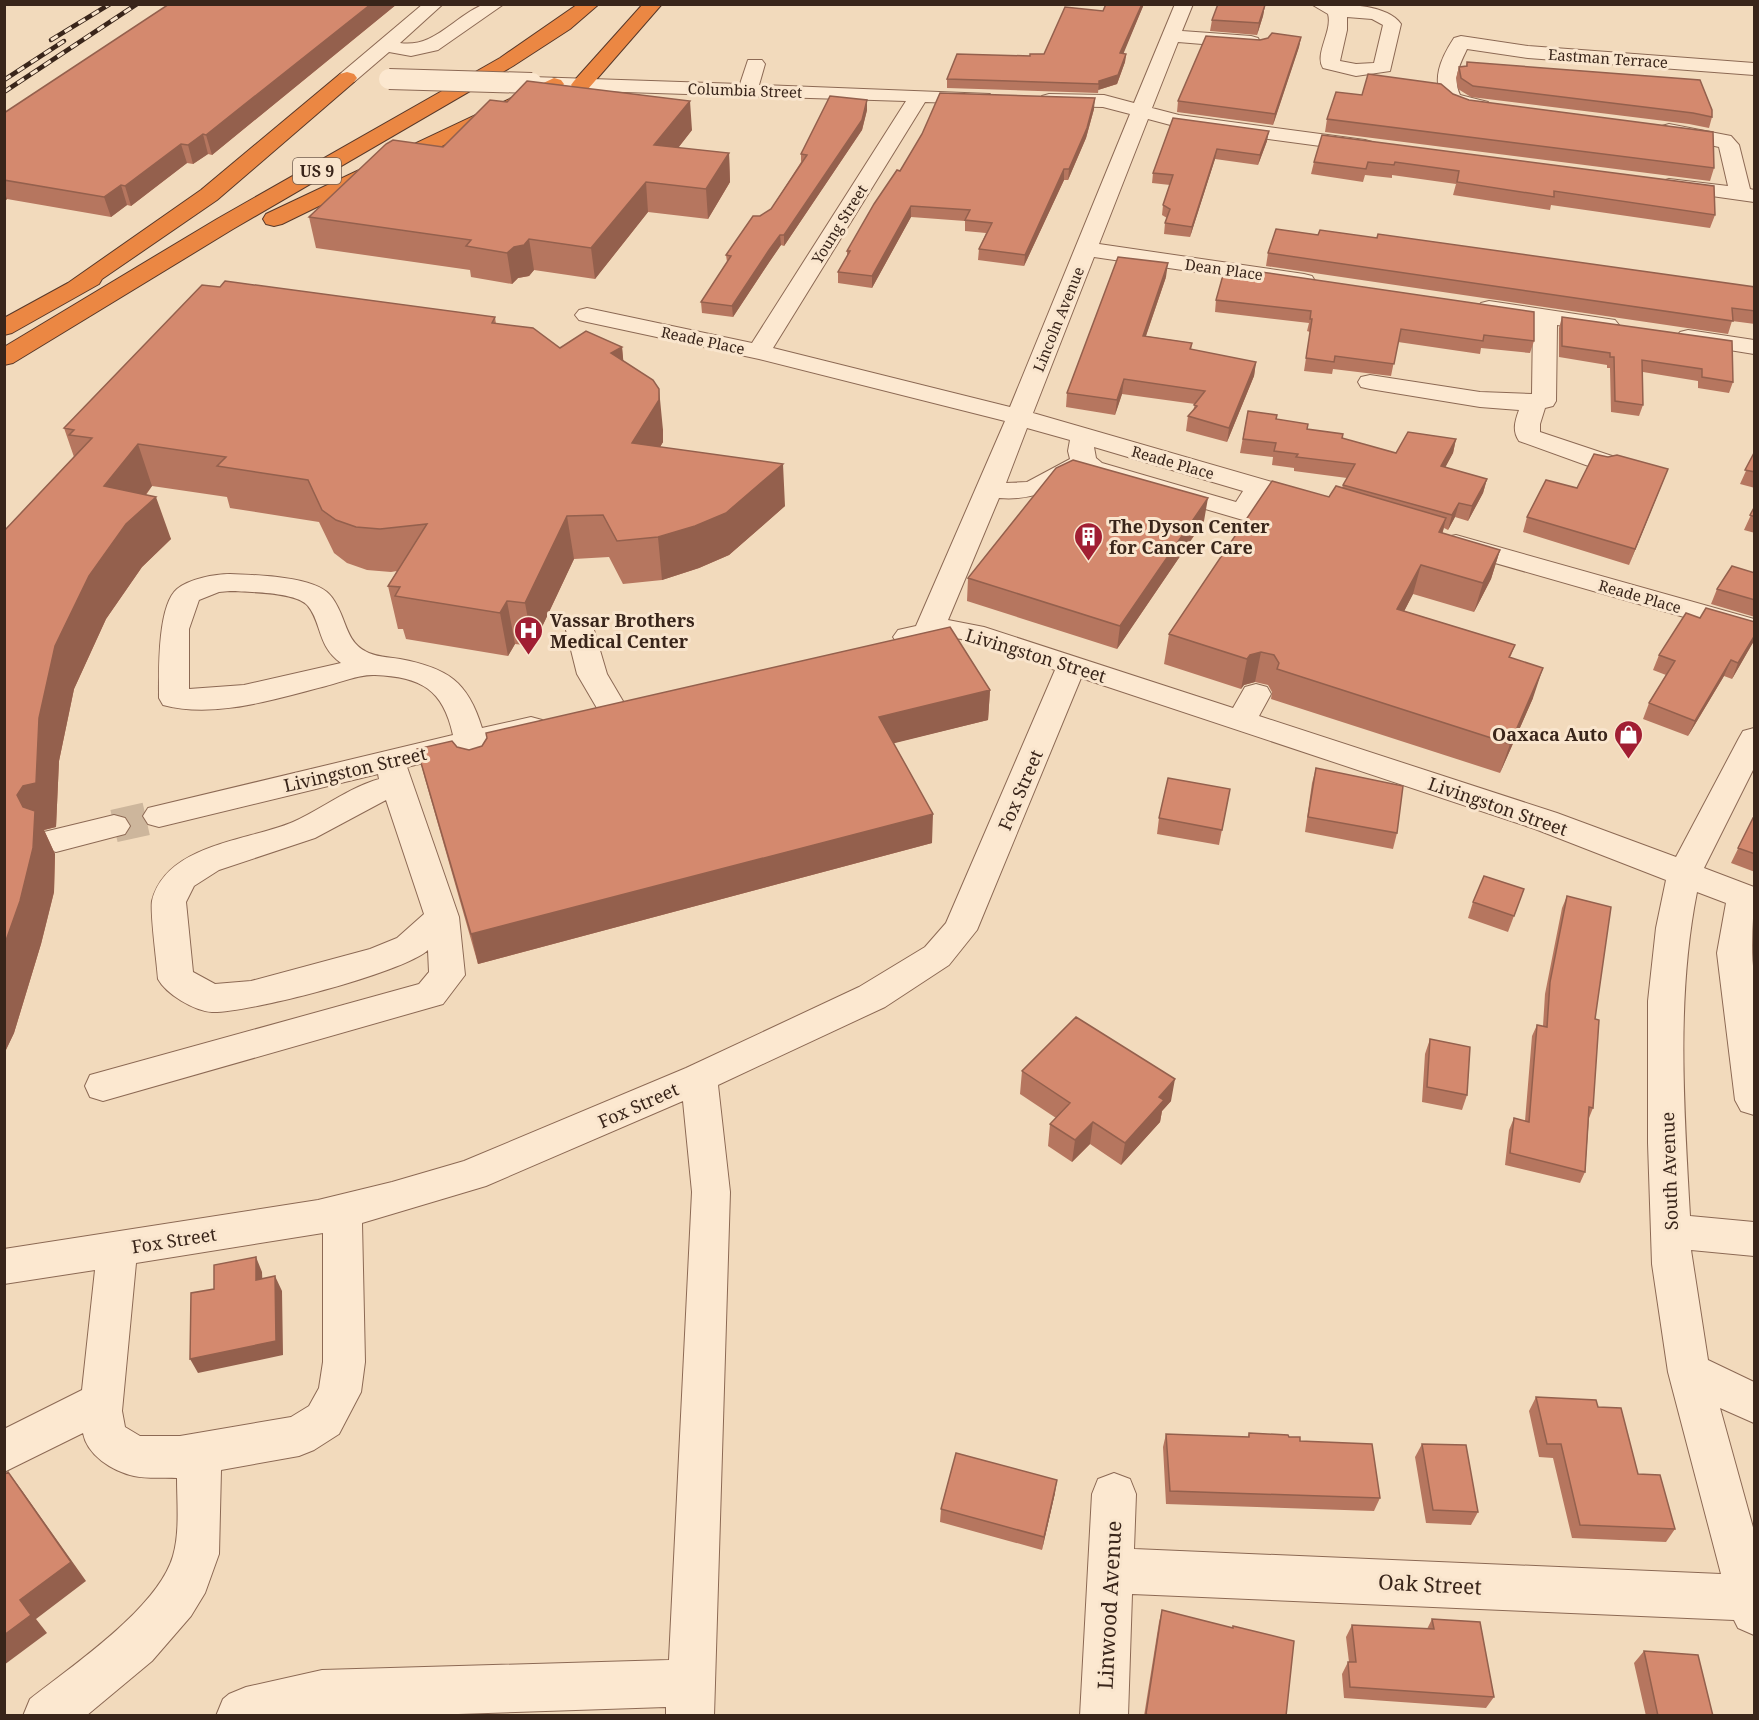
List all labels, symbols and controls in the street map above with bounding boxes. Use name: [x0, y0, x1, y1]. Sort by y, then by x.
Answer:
street label: Eastman Terrace: [1547, 44, 1669, 72]
street label: Columbia Street: [687, 78, 803, 102]
road number: US 9: [293, 158, 341, 184]
street label: Young Street: [806, 181, 871, 268]
street label: Dean Place: [1184, 254, 1264, 284]
street label: Lincoln Avenue: [1028, 263, 1088, 375]
street label: Reade Place: [659, 321, 747, 359]
street label: Reade Place: [1129, 441, 1217, 483]
place label: The Dyson Center for Cancer Care: [1109, 514, 1270, 559]
building icon: The Dyson Center for Cancer Care: [1072, 520, 1104, 562]
street label: Reade Place: [1596, 575, 1684, 617]
place label: Vassar Brothers Medical Center: [550, 608, 695, 653]
hospital icon: Vassar Brothers Medical Center: [513, 614, 545, 656]
street label: Livingston Street: [963, 622, 1109, 688]
shop icon: Oaxaca Auto: [1613, 718, 1645, 760]
place label: Oaxaca Auto: [1492, 722, 1608, 746]
street label: Livingston Street: [281, 741, 429, 797]
street label: Fox Street: [992, 746, 1048, 834]
street label: Livingston Street: [1425, 771, 1571, 841]
street label: Fox Street: [594, 1077, 682, 1133]
street label: South Avenue: [1655, 1111, 1683, 1231]
street label: Fox Street: [130, 1221, 218, 1259]
street label: Linwood Avenue: [1091, 1520, 1127, 1690]
street label: Oak Street: [1377, 1567, 1483, 1601]

